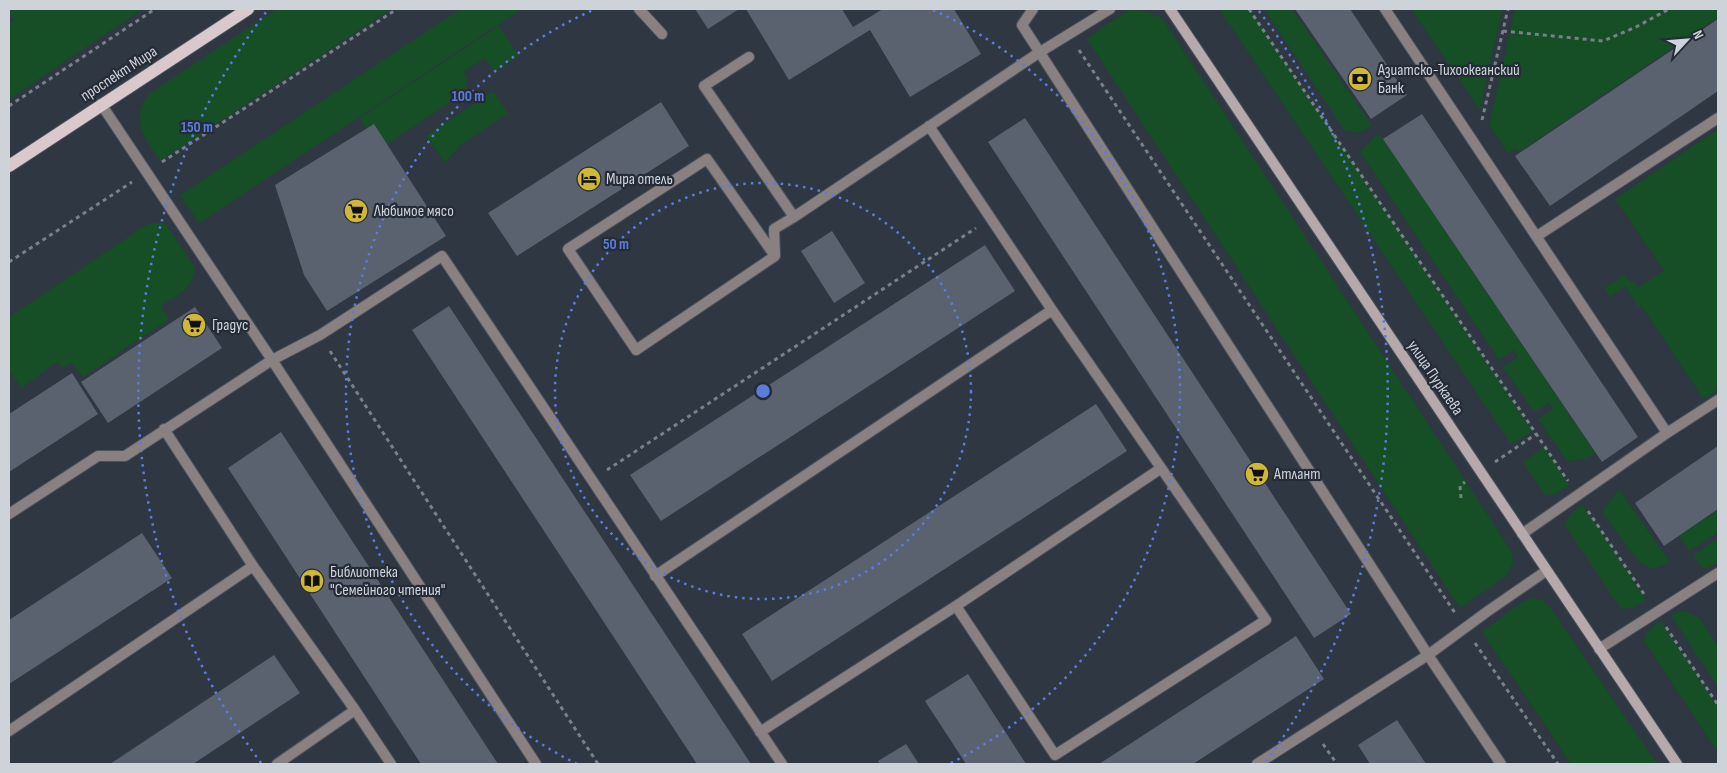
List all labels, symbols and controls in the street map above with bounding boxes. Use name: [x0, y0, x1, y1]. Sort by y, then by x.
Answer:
north arrow: [1662, 15, 1712, 65]
text: N: [1689, 27, 1708, 42]
street label: проспект Мира: [77, 42, 161, 106]
place label: Азиатско-Тихоокеанский Банк: [1377, 61, 1520, 98]
bank icon: Азиатско-Тихоокеанский Банк: [1347, 66, 1373, 92]
text: 100 m: [452, 87, 484, 106]
text: 150 m: [181, 118, 213, 137]
hotel icon: Мира отель: [576, 166, 602, 192]
place label: Мира отель: [606, 170, 673, 189]
supermarket icon: Любимое мясо: [343, 198, 369, 224]
place label: Любимое мясо: [373, 202, 454, 221]
text: 50 m: [603, 235, 629, 254]
supermarket icon: Градус: [181, 312, 207, 338]
place label: Градус: [212, 316, 248, 335]
street label: улица Пуркаева: [1403, 337, 1467, 419]
centre of rings: [754, 382, 772, 400]
supermarket icon: Атлант: [1244, 461, 1270, 487]
place label: Атлант: [1273, 465, 1320, 484]
place label: Библиотека "Семейного чтения": [330, 563, 446, 600]
library icon: Библиотека "Семейного чтения": [299, 568, 325, 594]

